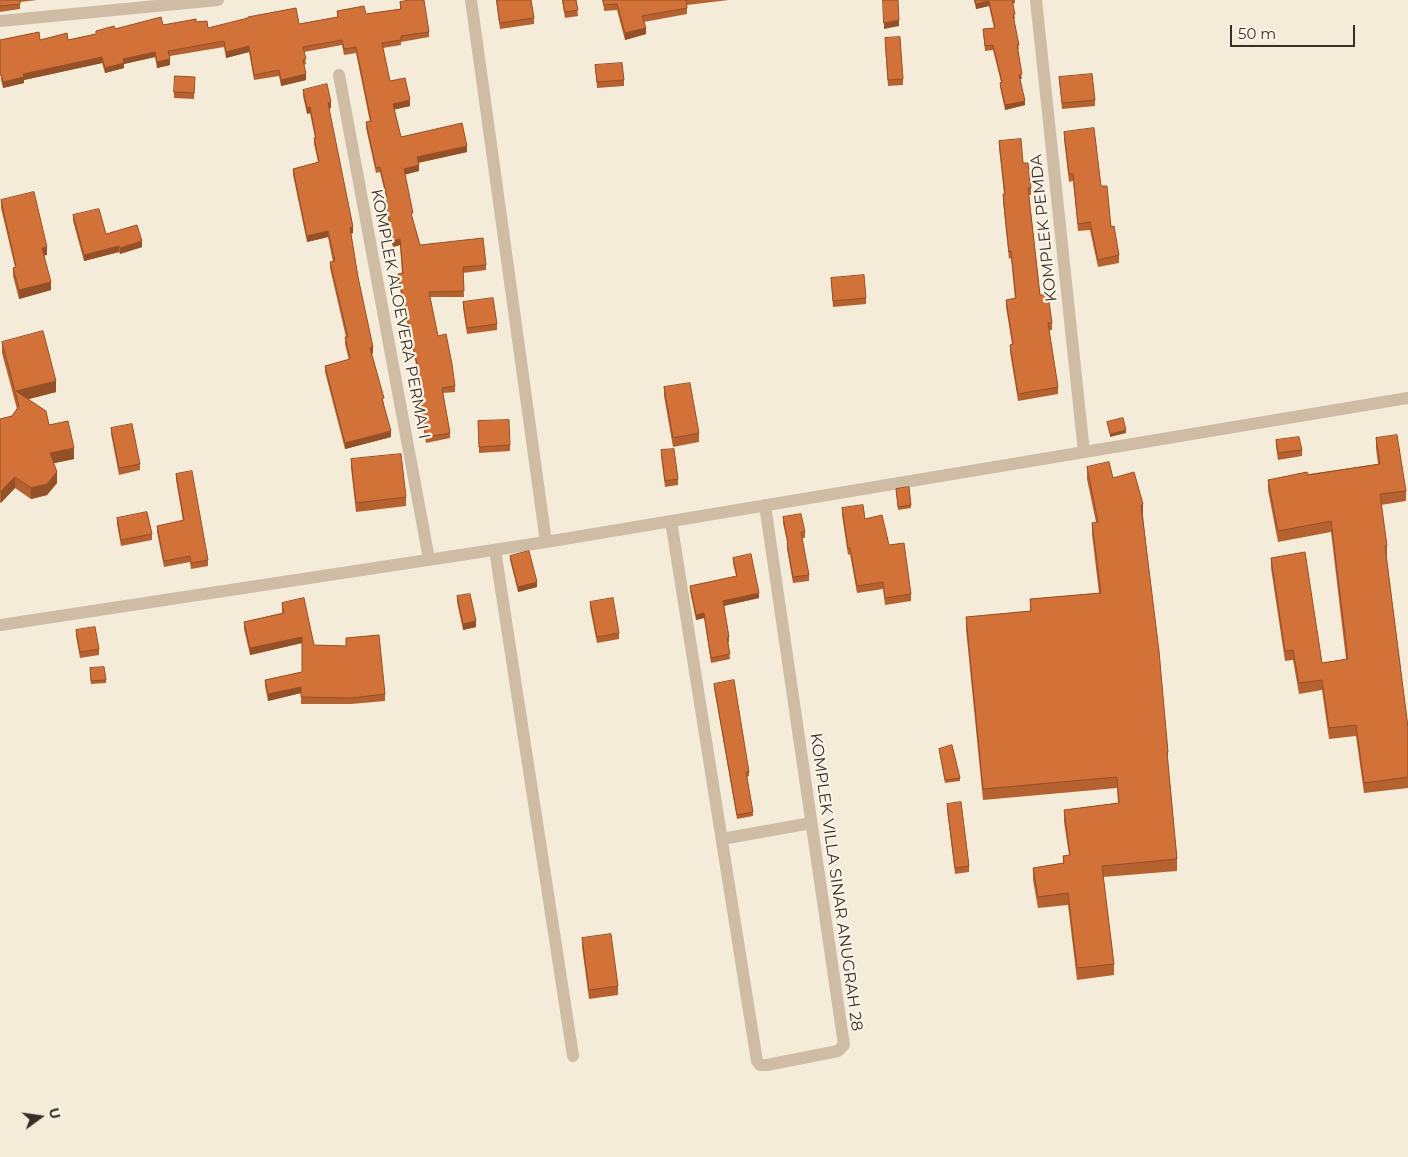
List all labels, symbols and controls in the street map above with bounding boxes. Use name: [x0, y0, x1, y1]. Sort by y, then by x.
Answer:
scale bar: [1233, 15, 1358, 47]
text: 50 m: [1238, 24, 1276, 43]
street label: KOMPLEK PEMDA: [1027, 153, 1061, 303]
street label: KOMPLEK ALOEVERA PERMAI I: [366, 187, 434, 441]
street label: KOMPLEK VILLA SINAR ANUGRAH 28: [806, 732, 866, 1032]
north arrow: [15, 1092, 65, 1142]
text: U: [44, 1106, 65, 1121]

